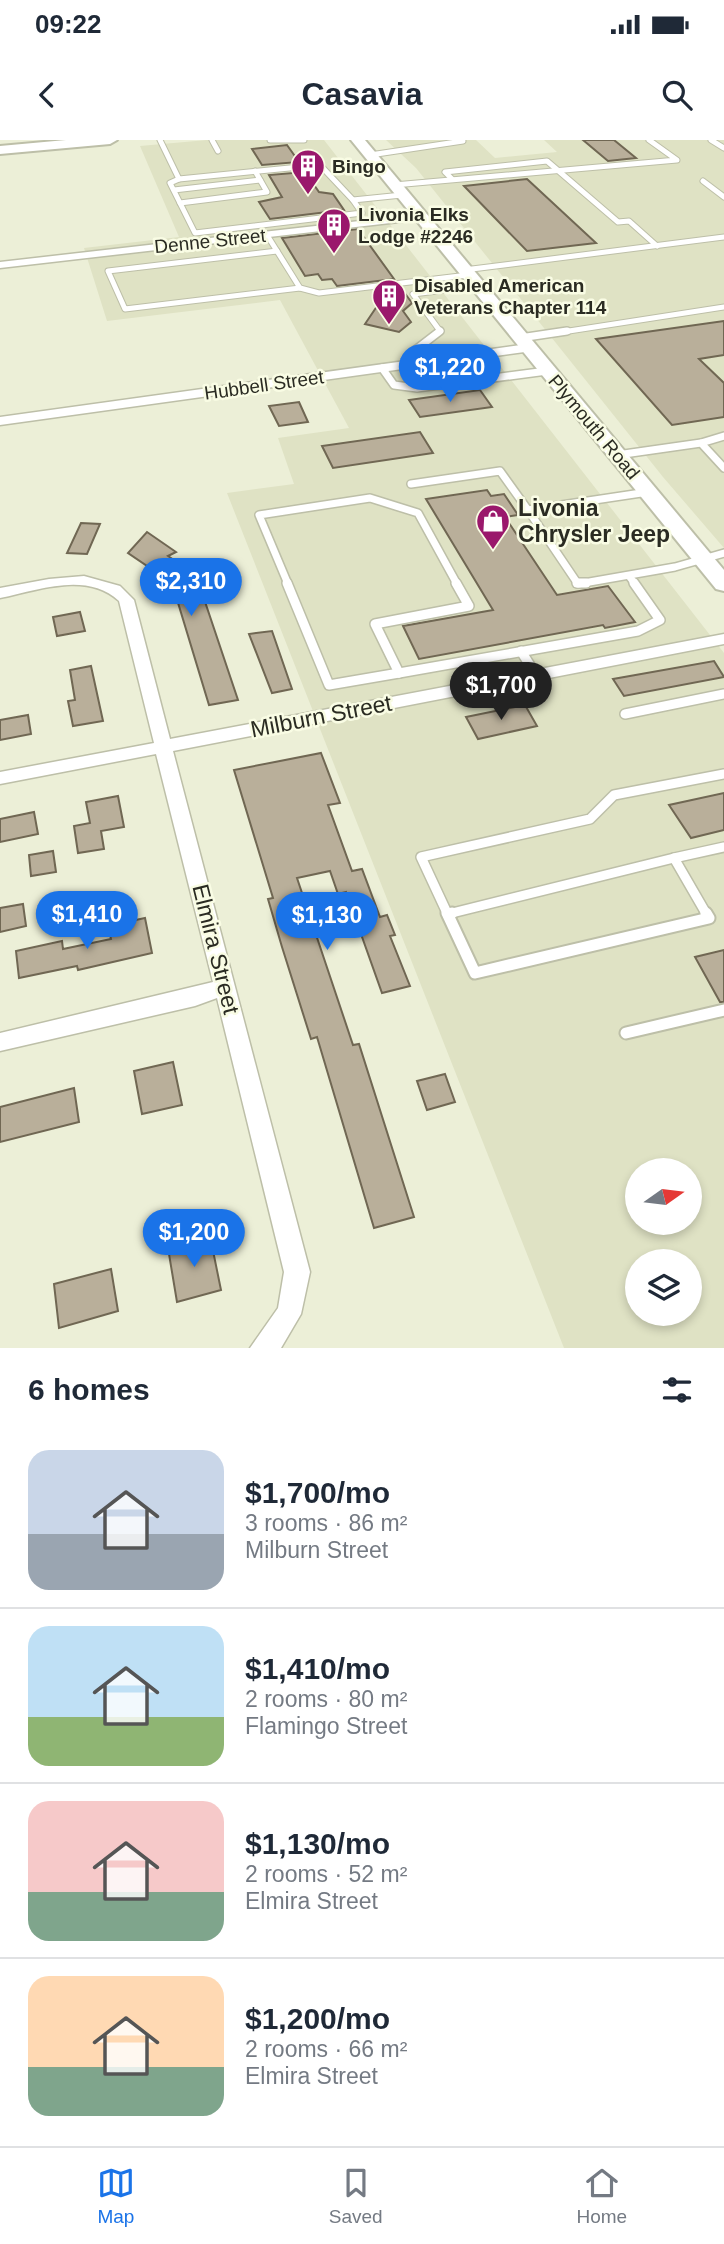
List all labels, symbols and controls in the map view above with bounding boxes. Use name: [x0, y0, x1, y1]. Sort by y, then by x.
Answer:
text: 09:22: [35, 9, 102, 39]
icon: back: [28, 76, 66, 114]
text: Casavia: [302, 76, 422, 112]
icon: search: [658, 76, 696, 114]
building icon: Bingo: [289, 147, 327, 196]
place label: Bingo: [332, 156, 386, 177]
place label: Livonia Elks Lodge #2246: [358, 204, 473, 247]
building icon: Livonia Elks Lodge #2246: [315, 206, 353, 255]
street label: Denne Street: [153, 225, 267, 257]
place label: Disabled American Veterans Chapter 114: [414, 275, 607, 318]
building icon: Disabled American Veterans Chapter 114: [370, 277, 408, 326]
pin: $1,220: [393, 344, 507, 404]
text: $1,220: [415, 354, 485, 380]
street label: Hubbell Street: [203, 366, 326, 404]
street label: Plymouth Road: [544, 370, 644, 484]
place label: Livonia Chrysler Jeep: [518, 495, 670, 547]
shop icon: Livonia Chrysler Jeep: [474, 502, 512, 551]
pin: $2,310: [134, 559, 248, 618]
text: $2,310: [156, 568, 226, 594]
pin: $1,700: [444, 662, 558, 722]
text: $1,700: [466, 672, 536, 698]
street label: Milburn Street: [248, 689, 394, 742]
street label: Elmira Street: [187, 881, 245, 1017]
pin: $1,410: [30, 892, 144, 951]
pin: $1,130: [270, 892, 384, 952]
text: $1,410: [52, 901, 122, 927]
text: $1,130: [292, 902, 362, 928]
north arrow: [625, 1158, 702, 1236]
map controls: [625, 1158, 702, 1326]
pin: $1,200: [137, 1210, 251, 1269]
text: $1,200: [159, 1219, 229, 1245]
button: layers: [625, 1249, 702, 1326]
icon: filters: [658, 1371, 696, 1409]
text: 6 homes: [28, 1373, 150, 1406]
text: $1,700/mo: [245, 1476, 390, 1509]
icon: home: [84, 1478, 168, 1562]
text: 3 rooms · 86 m²: [245, 1510, 407, 1536]
text: Milburn Street: [245, 1537, 388, 1563]
text: $1,410/mo: [245, 1652, 390, 1685]
icon: home: [84, 1654, 168, 1738]
text: 2 rooms · 80 m²: [245, 1686, 407, 1712]
text: Flamingo Street: [245, 1713, 407, 1739]
text: $1,130/mo: [245, 1827, 390, 1860]
icon: home: [84, 1829, 168, 1913]
text: 2 rooms · 52 m²: [245, 1861, 407, 1887]
text: Elmira Street: [245, 1888, 378, 1914]
text: $1,200/mo: [245, 2002, 390, 2035]
icon: home: [84, 2004, 168, 2088]
text: 2 rooms · 66 m²: [245, 2036, 407, 2062]
text: Elmira Street: [245, 2063, 378, 2089]
tab: Map: [97, 2164, 135, 2228]
tab: Saved: [329, 2164, 383, 2228]
tab: Home: [576, 2164, 627, 2228]

